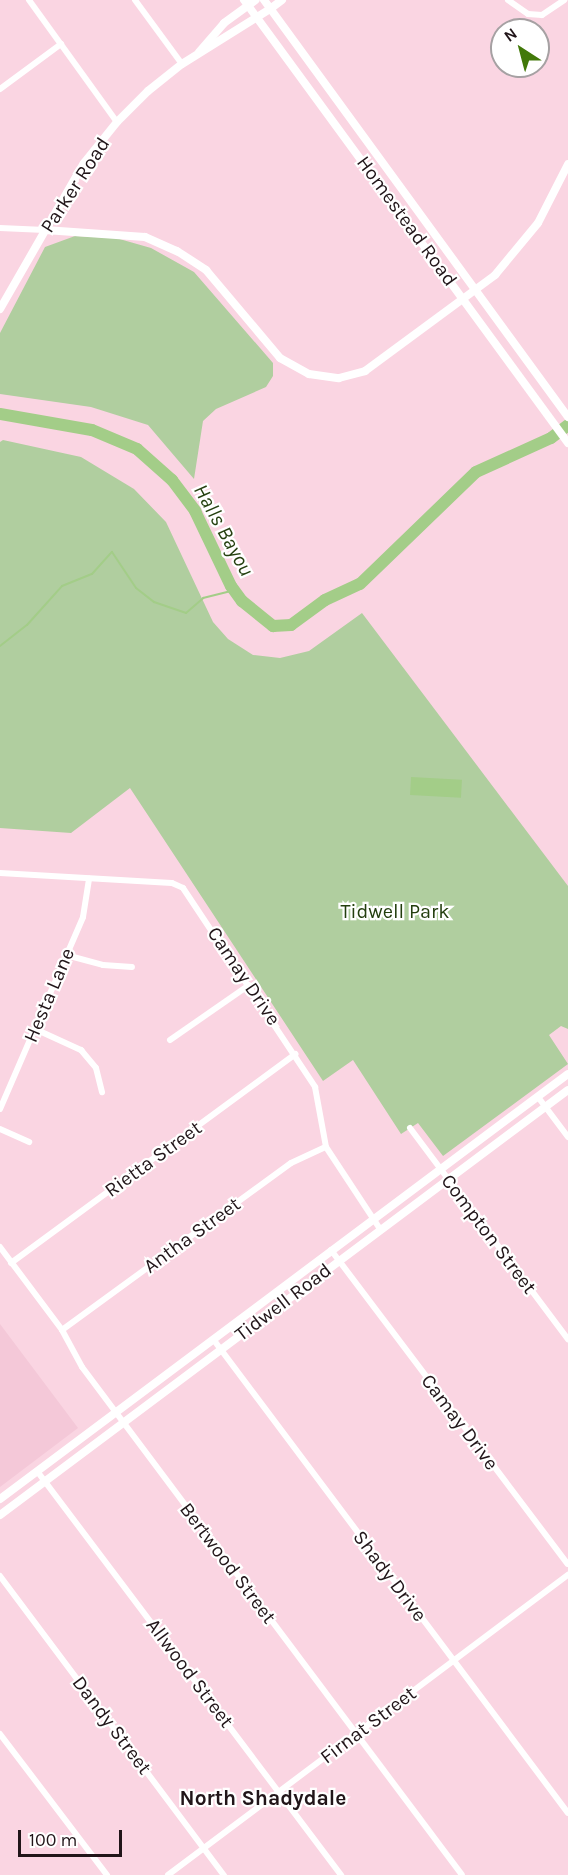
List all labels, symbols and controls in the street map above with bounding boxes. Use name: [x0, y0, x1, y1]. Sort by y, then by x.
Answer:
north arrow: [490, 18, 550, 78]
text: N: [500, 24, 521, 46]
street label: Parker Road: [35, 133, 115, 237]
street label: Homestead Road: [352, 151, 462, 291]
water label: Halls Bayou: [188, 480, 260, 580]
park label: Tidwell Park: [340, 899, 450, 923]
street label: Camay Drive: [202, 922, 286, 1030]
street label: Hesta Lane: [18, 944, 80, 1046]
street label: Rietta Street: [100, 1116, 206, 1202]
street label: Compton Street: [436, 1169, 542, 1299]
street label: Antha Street: [139, 1192, 245, 1278]
street label: Tidwell Road: [230, 1258, 336, 1346]
street label: Camay Drive: [416, 1369, 504, 1475]
street label: Bertwood Street: [175, 1498, 281, 1628]
street label: Shady Drive: [348, 1526, 432, 1626]
street label: Allwood Street: [141, 1614, 239, 1732]
street label: Dandy Street: [67, 1671, 157, 1779]
street label: Firnat Street: [315, 1681, 421, 1769]
district label: North Shadydale: [180, 1785, 346, 1811]
scale bar: [21, 1818, 124, 1856]
text: 100 m: [29, 1829, 77, 1851]

